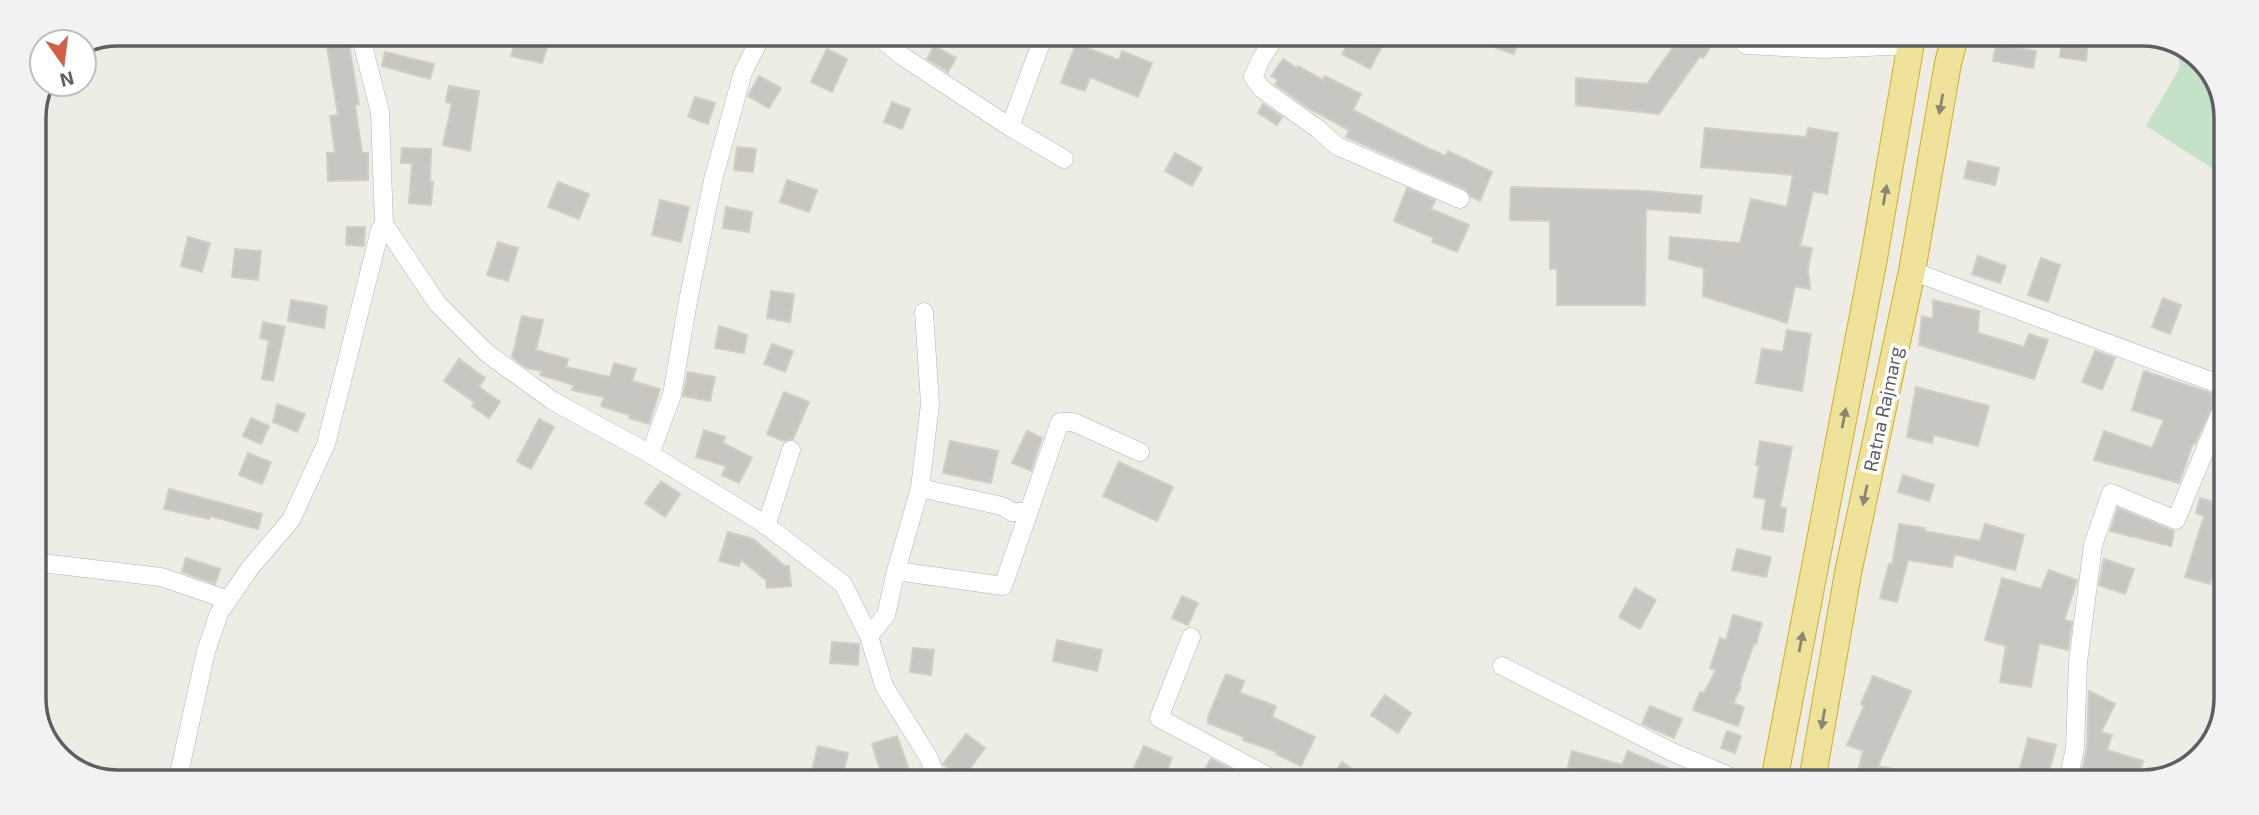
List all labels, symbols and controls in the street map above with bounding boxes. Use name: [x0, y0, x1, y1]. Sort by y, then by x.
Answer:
north arrow: [28, 28, 98, 98]
text: N: [58, 67, 77, 93]
one-way arrow: [1935, 93, 1946, 115]
one-way arrow: [1880, 184, 1891, 206]
street label: Ratna Rajmarg: [1858, 344, 1907, 474]
one-way arrow: [1838, 407, 1849, 429]
one-way arrow: [1859, 484, 1870, 506]
one-way arrow: [1795, 631, 1806, 653]
one-way arrow: [1817, 708, 1828, 730]

